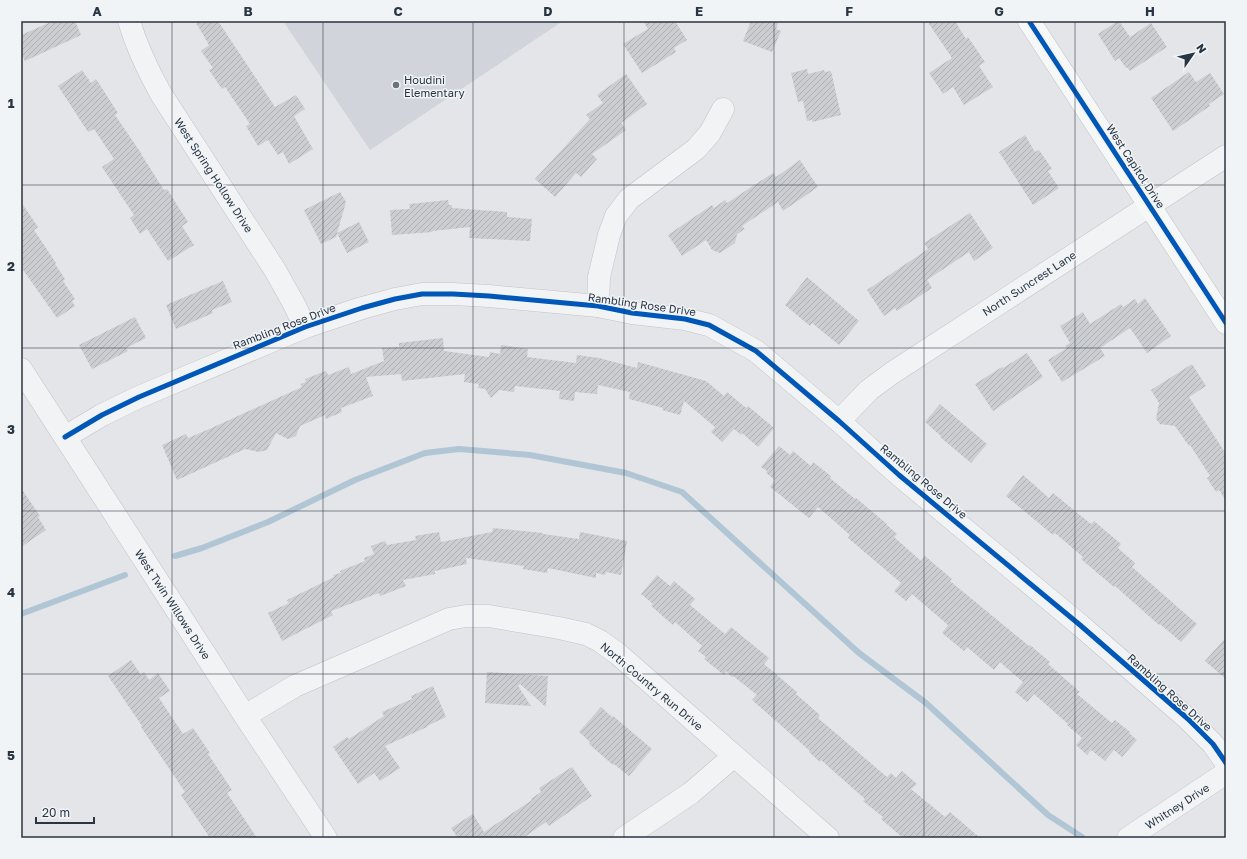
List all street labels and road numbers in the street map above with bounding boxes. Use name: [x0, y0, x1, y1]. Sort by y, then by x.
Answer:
street label: West Spring Hollow Drive: [172, 115, 256, 235]
street label: West Capitol Drive: [1104, 122, 1168, 210]
street label: North Suncrest Lane: [980, 248, 1078, 318]
street label: Rambling Rose Drive: [587, 290, 697, 318]
street label: Rambling Rose Drive: [231, 300, 337, 352]
street label: Rambling Rose Drive: [878, 441, 970, 521]
street label: West Twin Willows Drive: [133, 547, 213, 661]
street label: North Country Run Drive: [598, 639, 706, 733]
street label: Rambling Rose Drive: [1125, 651, 1215, 733]
street label: Whitney Drive: [1143, 780, 1211, 832]

